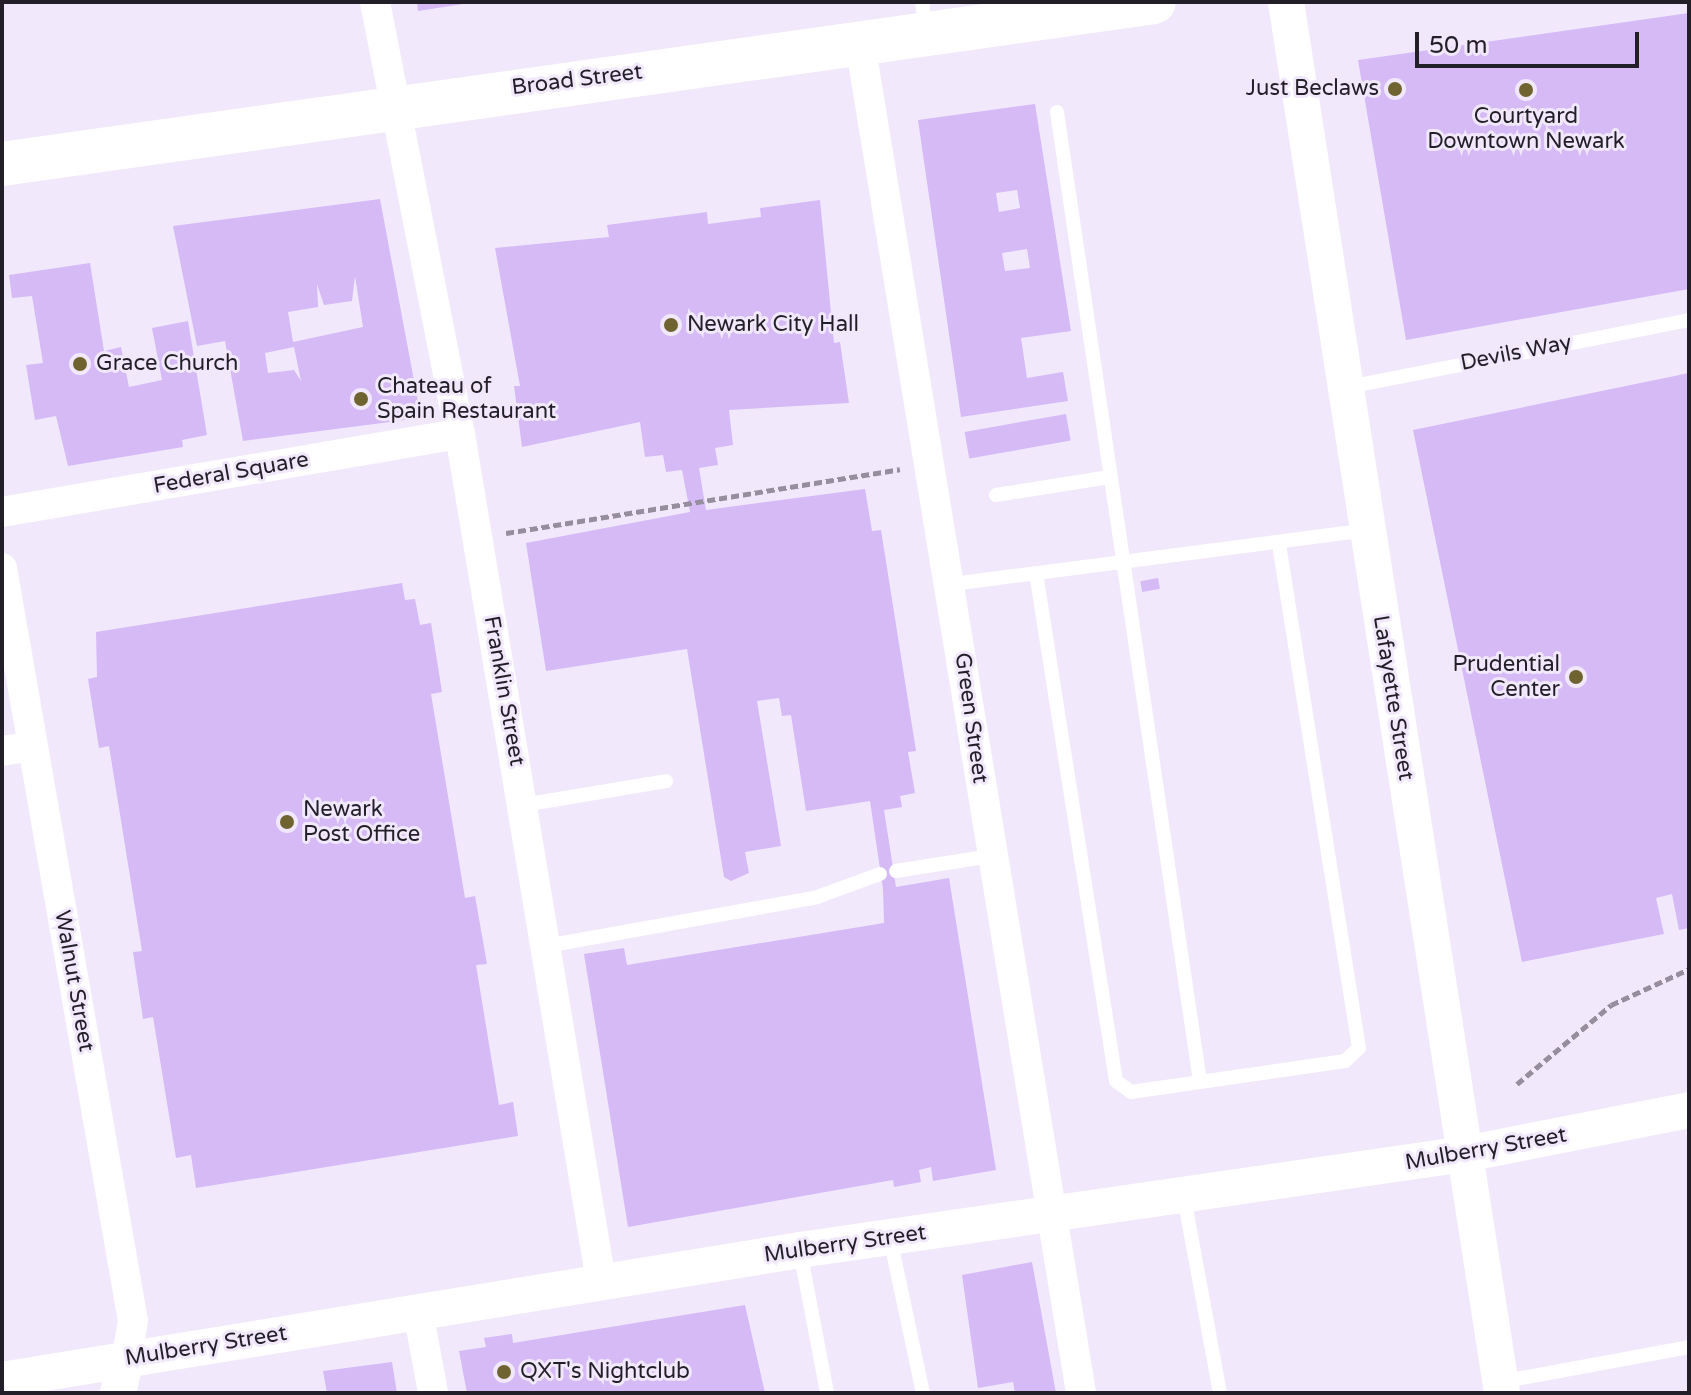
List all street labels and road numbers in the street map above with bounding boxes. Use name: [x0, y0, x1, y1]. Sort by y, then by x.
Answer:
street label: Broad Street: [510, 59, 644, 101]
street label: Devils Way: [1458, 329, 1574, 377]
street label: Federal Square: [151, 446, 311, 500]
street label: Franklin Street: [478, 614, 530, 768]
street label: Lafayette Street: [1367, 614, 1419, 782]
street label: Green Street: [949, 651, 993, 785]
street label: Walnut Street: [49, 908, 99, 1054]
street label: Mulberry Street: [1403, 1122, 1569, 1176]
street label: Mulberry Street: [762, 1220, 928, 1268]
street label: Mulberry Street: [123, 1320, 289, 1372]

